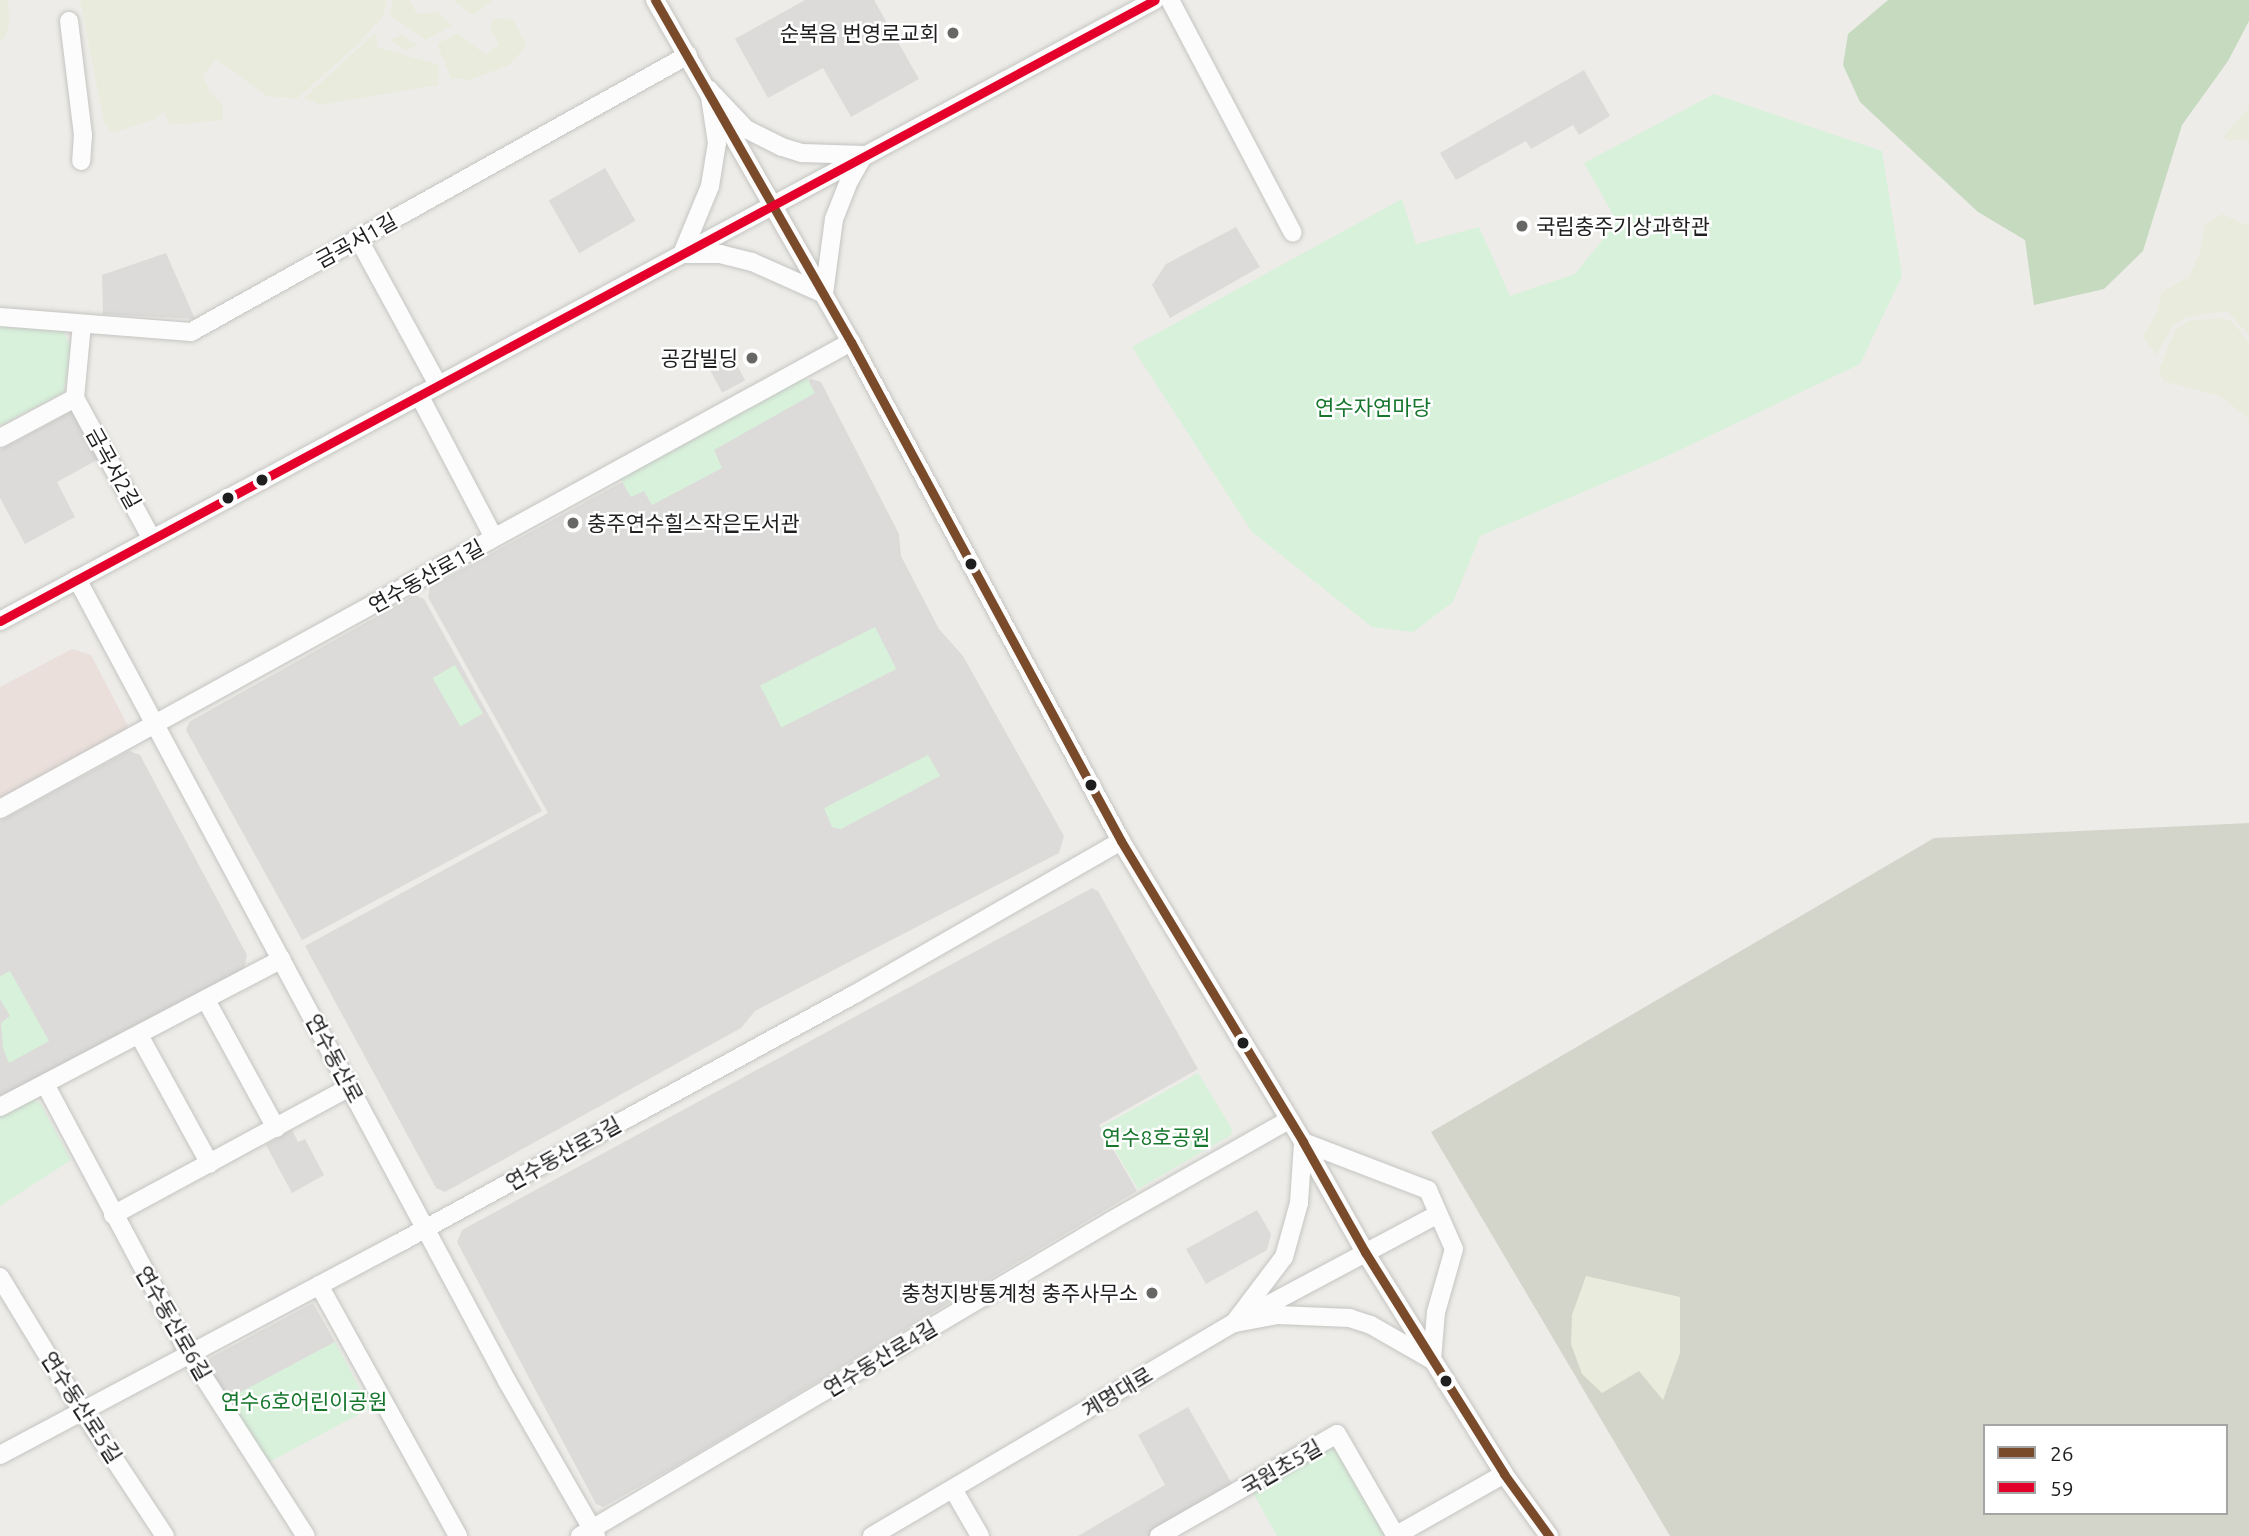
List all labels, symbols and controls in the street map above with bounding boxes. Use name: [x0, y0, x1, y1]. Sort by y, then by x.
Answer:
place label: 순복음 번영로교회: [780, 20, 939, 46]
marker: 순복음 번영로교회: [945, 25, 961, 41]
street label: 금곡서1길: [311, 207, 401, 273]
place label: 국립충주기상과학관: [1536, 213, 1710, 239]
marker: 국립충주기상과학관: [1514, 218, 1530, 234]
place label: 공감빌딩: [661, 345, 738, 371]
marker: 공감빌딩: [744, 350, 760, 366]
park label: 연수자연마당: [1315, 394, 1431, 420]
street label: 금곡서2길: [81, 423, 147, 513]
unlabelled marker: [255, 473, 269, 487]
unlabelled marker: [221, 491, 235, 505]
place label: 충주연수힐스작은도서관: [587, 510, 800, 536]
marker: 충주연수힐스작은도서관: [565, 515, 581, 531]
street label: 연수동산로1길: [364, 534, 488, 618]
unlabelled marker: [964, 557, 978, 571]
unlabelled marker: [1084, 778, 1098, 792]
street label: 연수동산로: [301, 1009, 369, 1107]
unlabelled marker: [1236, 1036, 1250, 1050]
street label: 연수동산로3길: [501, 1111, 625, 1195]
park label: 연수8호공원: [1102, 1124, 1210, 1150]
street label: 연수동산로6길: [131, 1261, 217, 1385]
place label: 충청지방통계청 충주사무소: [901, 1280, 1138, 1306]
marker: 충청지방통계청 충주사무소: [1144, 1285, 1160, 1301]
street label: 연수동산로4길: [819, 1314, 941, 1402]
street label: 연수동산로5길: [37, 1347, 127, 1467]
street label: 계명대로: [1077, 1361, 1157, 1423]
unlabelled marker: [1439, 1374, 1453, 1388]
park label: 연수6호어린이공원: [221, 1388, 387, 1414]
legend: [1983, 1424, 2228, 1515]
street label: 국원초5길: [1236, 1434, 1326, 1500]
text: 26: [2050, 1441, 2074, 1465]
text: 59: [2050, 1476, 2074, 1500]

